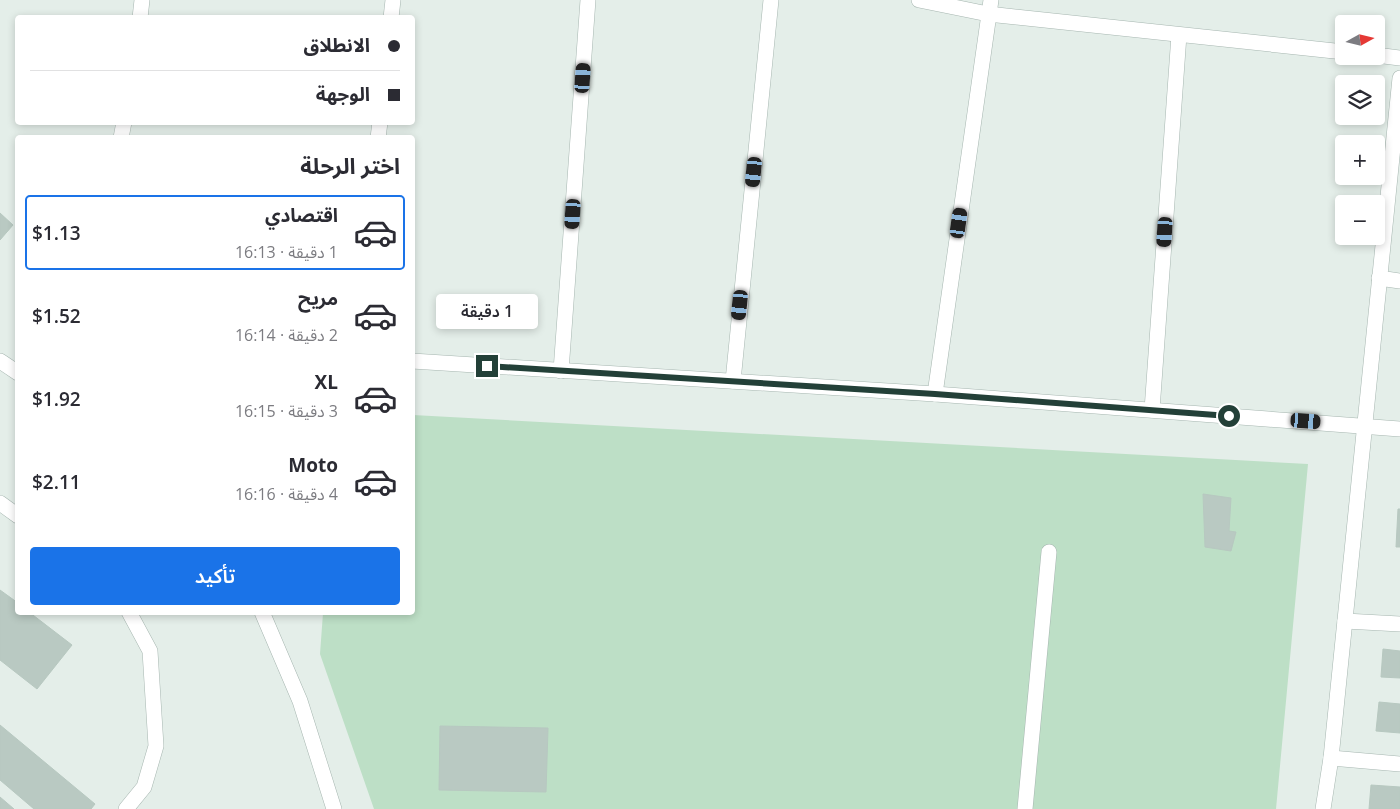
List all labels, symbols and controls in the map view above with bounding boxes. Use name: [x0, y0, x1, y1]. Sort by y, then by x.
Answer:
north arrow: [1335, 15, 1385, 65]
map controls: [1335, 15, 1385, 245]
text: الانطلاق: [304, 32, 370, 58]
car: [574, 63, 591, 93]
button: layers: [1335, 75, 1385, 125]
text: الوجهة: [316, 81, 370, 107]
button: +: [1335, 135, 1385, 185]
text: اختر الرحلة: [300, 150, 400, 180]
car: [744, 156, 763, 188]
button: −: [1335, 195, 1385, 245]
car: [564, 199, 581, 229]
text: اقتصادي: [265, 202, 338, 228]
car: [949, 207, 968, 239]
icon: car: [353, 210, 398, 255]
car: [1156, 217, 1173, 247]
text: $1.13: [32, 220, 81, 246]
text: 1 دقيقة · 16:13: [235, 241, 338, 263]
text: مريح: [298, 285, 338, 311]
car: [730, 289, 749, 321]
icon: car: [353, 293, 398, 338]
callout: 1 دقيقة: [436, 294, 538, 328]
text: 1 دقيقة: [461, 300, 513, 322]
text: $1.52: [32, 303, 81, 329]
text: 2 دقيقة · 16:14: [235, 324, 338, 346]
route end: [476, 355, 498, 377]
text: XL: [315, 369, 338, 395]
icon: car: [353, 376, 398, 421]
text: $1.92: [32, 386, 81, 412]
text: 3 دقيقة · 16:15: [235, 400, 338, 422]
route start: [1218, 405, 1240, 427]
car: [1290, 412, 1321, 430]
text: Moto: [288, 452, 338, 478]
icon: car: [353, 459, 398, 504]
text: $2.11: [32, 469, 81, 495]
text: 4 دقيقة · 16:16: [235, 483, 338, 505]
button: تأكيد: [30, 547, 400, 605]

